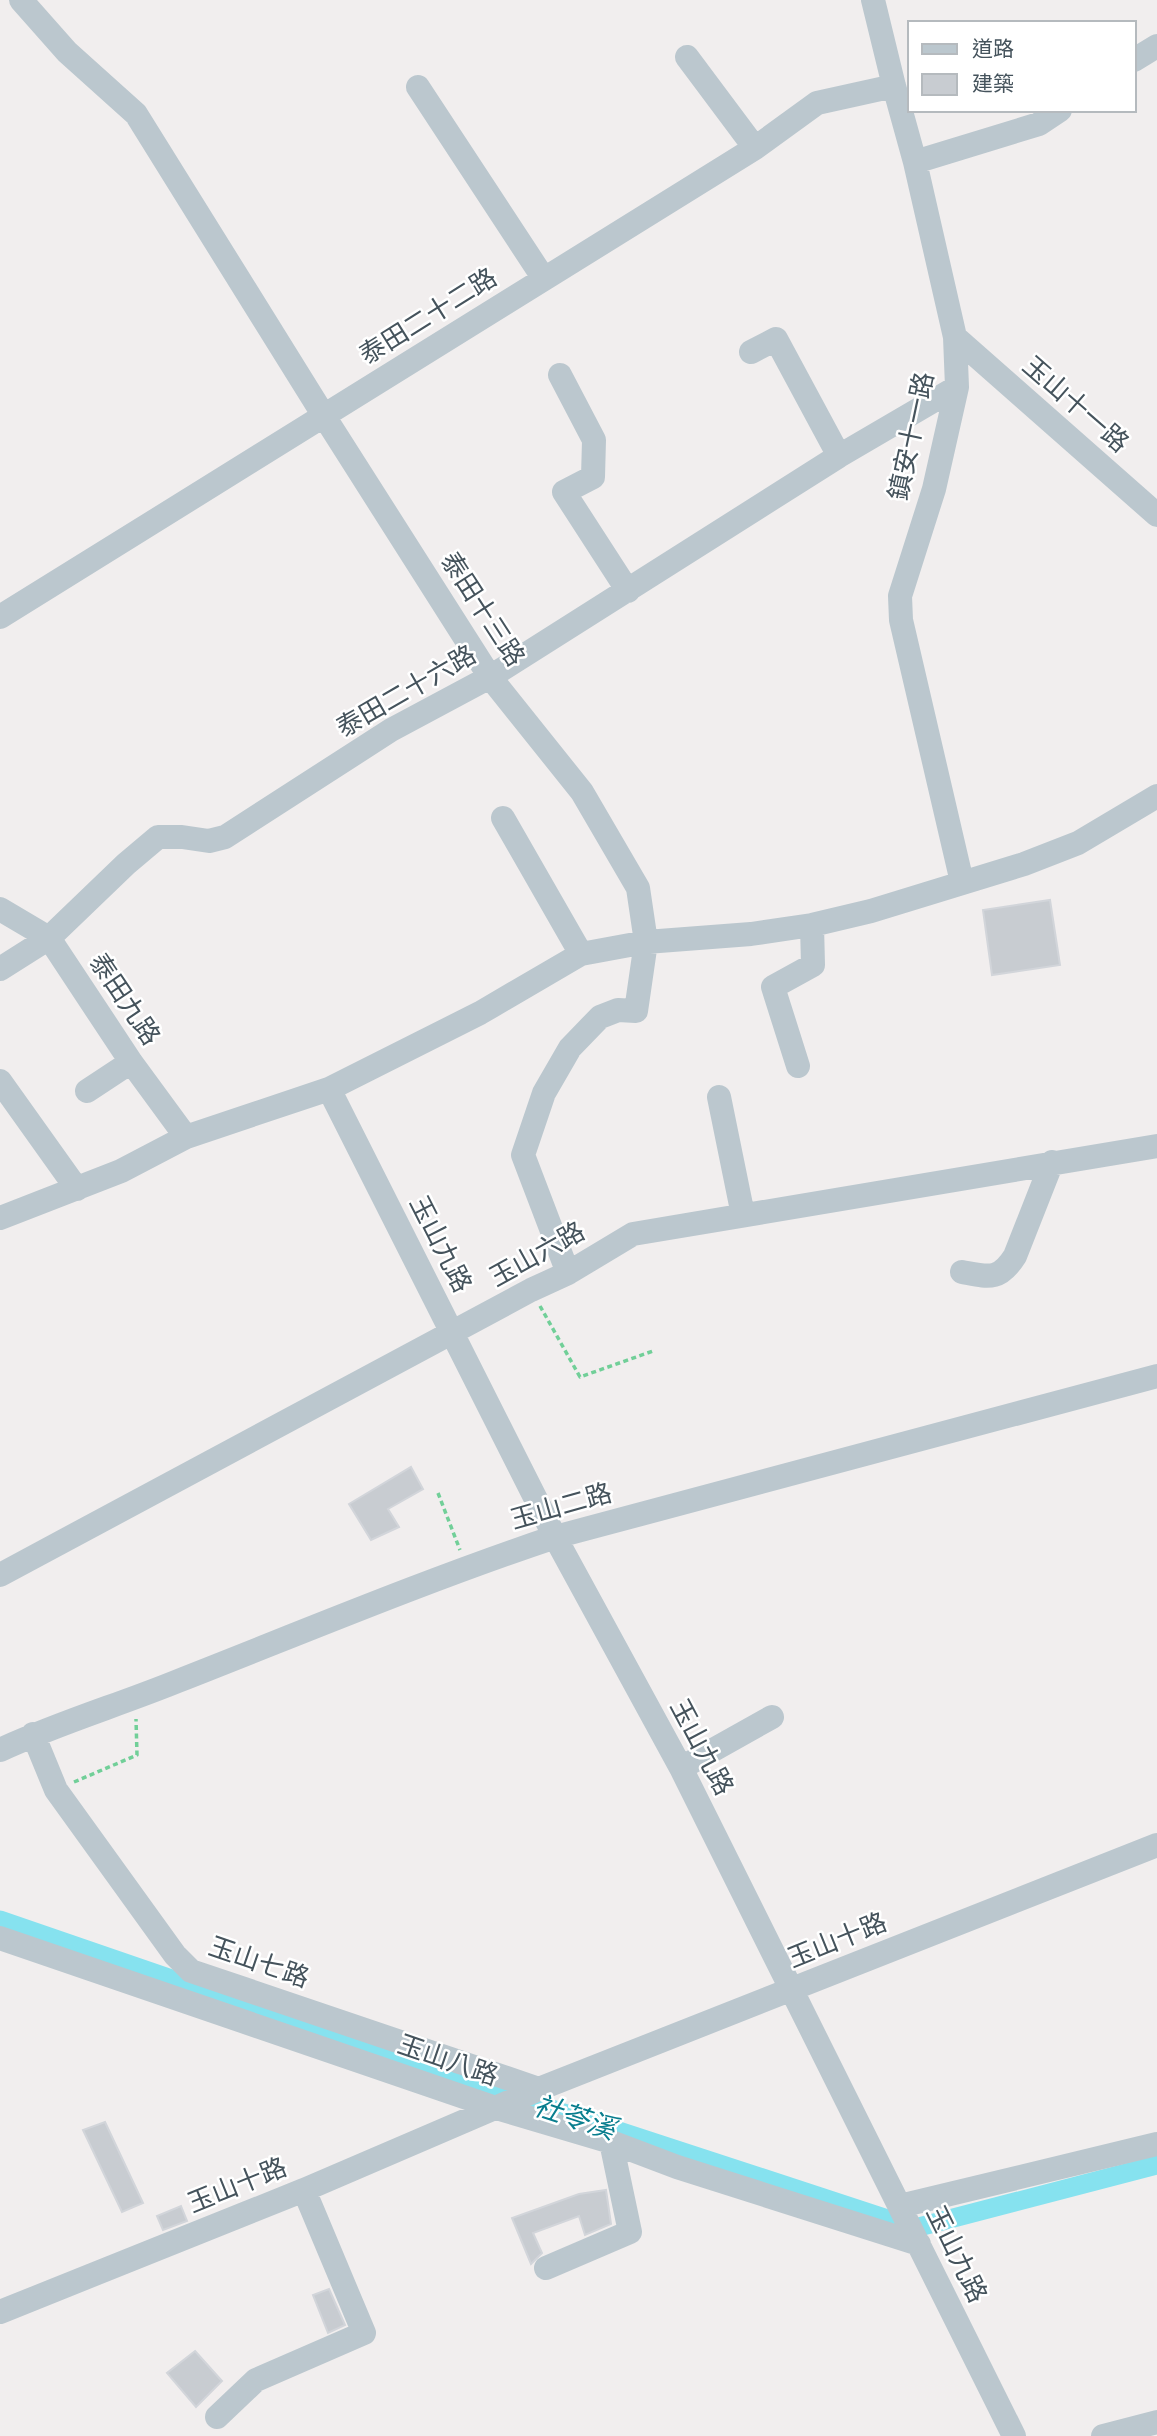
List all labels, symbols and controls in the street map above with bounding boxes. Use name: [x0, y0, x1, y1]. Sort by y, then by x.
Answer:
legend: [908, 21, 1136, 112]
text: 道路: [972, 35, 1014, 60]
text: 建築: [972, 70, 1014, 95]
street label: 泰田二十二路: [353, 260, 502, 369]
street label: 玉山十一路: [1018, 349, 1136, 457]
street label: 鎮安十一路: [881, 369, 938, 502]
street label: 泰田十三路: [436, 545, 533, 671]
street label: 泰田二十六路: [330, 637, 481, 742]
street label: 泰田九路: [84, 946, 168, 1050]
street label: 玉山九路: [405, 1190, 480, 1297]
street label: 玉山六路: [483, 1214, 589, 1291]
street label: 玉山二路: [506, 1475, 615, 1534]
street label: 玉山九路: [665, 1693, 741, 1799]
street label: 玉山十路: [782, 1905, 890, 1972]
street label: 玉山七路: [205, 1929, 314, 1992]
street label: 玉山八路: [394, 2027, 503, 2090]
water label: 社苓溪: [530, 2087, 624, 2146]
street label: 玉山十路: [182, 2150, 290, 2217]
street label: 玉山九路: [922, 2200, 995, 2307]

